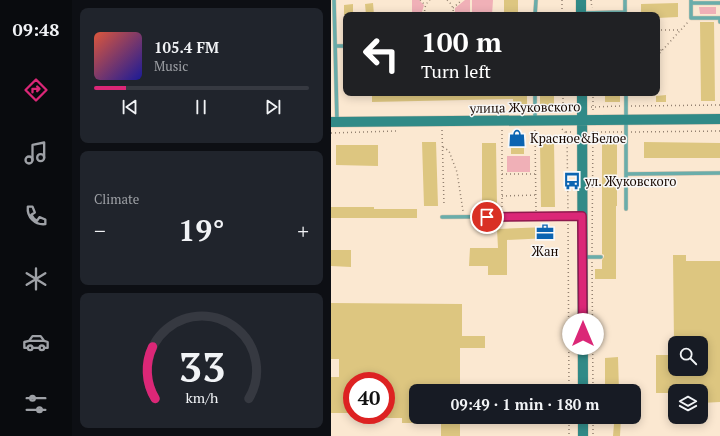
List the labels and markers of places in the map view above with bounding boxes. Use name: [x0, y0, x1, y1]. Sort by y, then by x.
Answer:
shop icon: Красное&Белое: [507, 128, 527, 148]
place label: Красное&Белое: [530, 129, 626, 147]
bus stop icon: ул. Жуковского: [562, 171, 582, 191]
place label: ул. Жуковского: [584, 172, 677, 190]
pin: [470, 200, 504, 234]
office icon: Жан: [535, 222, 555, 242]
place label: Жан: [532, 242, 558, 260]

